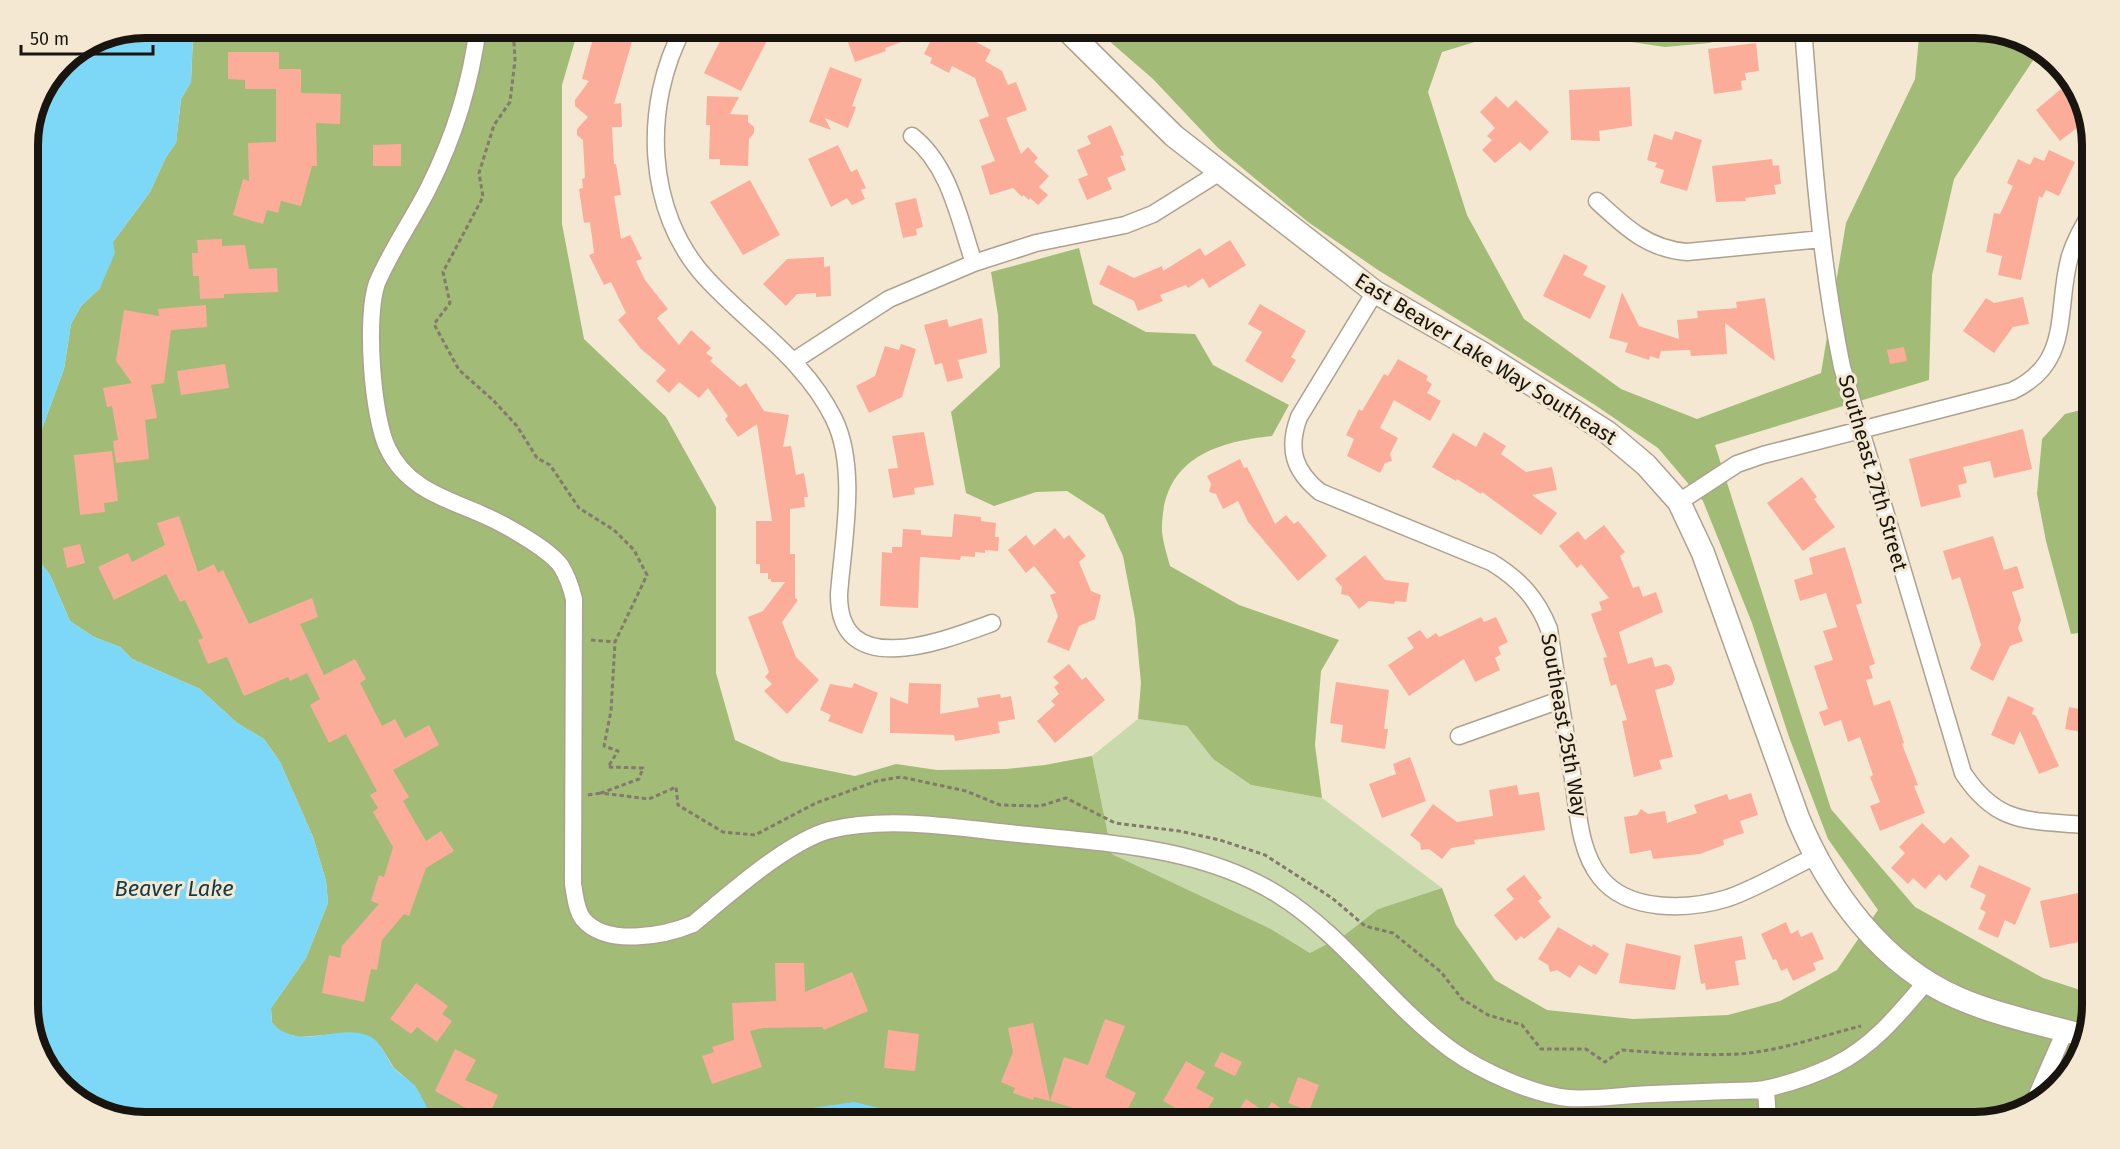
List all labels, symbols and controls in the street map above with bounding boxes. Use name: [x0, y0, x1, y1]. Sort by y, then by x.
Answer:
scale bar: [21, 18, 153, 56]
text: 50 m: [30, 28, 69, 50]
street label: East Beaver Lake Way Southeast: [1350, 267, 1622, 451]
street label: Southeast 27th Street: [1833, 372, 1914, 575]
street label: Southeast 25th Way: [1535, 631, 1593, 819]
water label: Beaver Lake: [114, 875, 234, 902]

